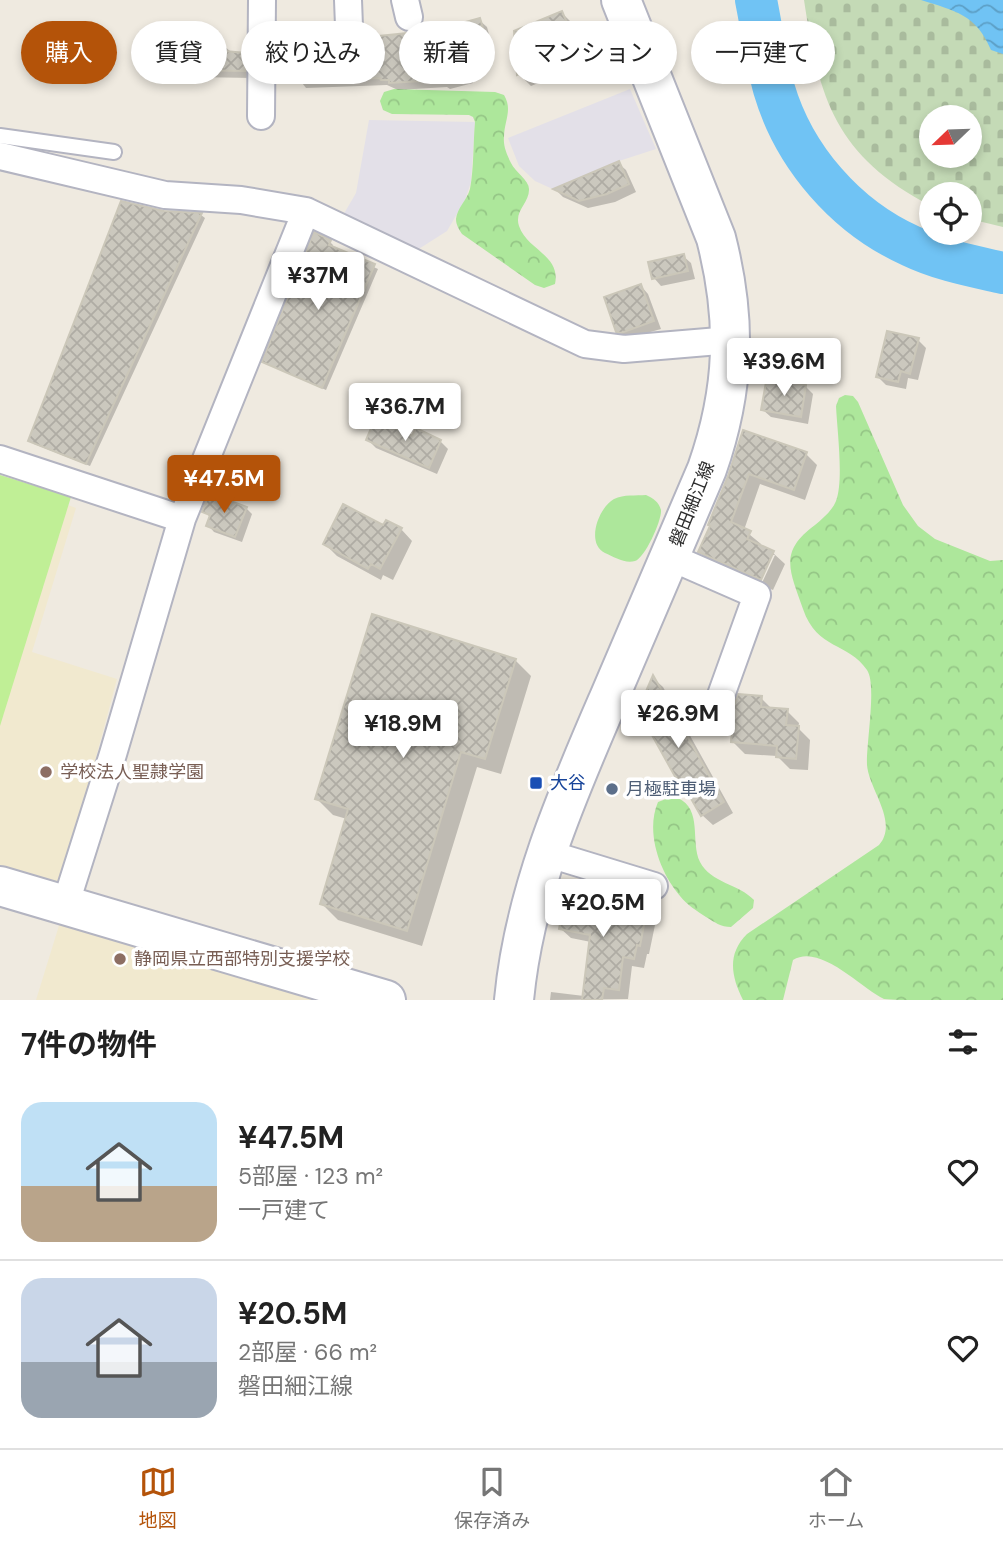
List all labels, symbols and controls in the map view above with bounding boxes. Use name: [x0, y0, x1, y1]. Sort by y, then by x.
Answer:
chip: 購入: [21, 21, 117, 84]
chip: 賃貸: [131, 21, 227, 84]
chip: 絞り込み: [241, 21, 385, 84]
chip: 新着: [399, 21, 495, 84]
chip: マンション: [509, 21, 677, 84]
chip: 一戸建て: [691, 21, 835, 84]
north arrow: [919, 105, 982, 168]
map controls: [919, 105, 982, 245]
button: locate: [919, 182, 982, 245]
pin: ¥37M: [277, 252, 359, 312]
text: ¥37M: [287, 260, 349, 290]
pin: ¥39.6M: [727, 338, 841, 398]
text: ¥39.6M: [743, 346, 825, 376]
pin: ¥36.7M: [348, 384, 462, 443]
text: ¥36.7M: [365, 391, 445, 421]
pin: ¥47.5M: [167, 456, 281, 515]
street label: 磐田細江線: [664, 458, 720, 550]
text: ¥47.5M: [183, 463, 265, 493]
pin: ¥26.9M: [621, 690, 735, 750]
text: ¥26.9M: [637, 698, 719, 728]
pin: ¥18.9M: [346, 700, 460, 760]
text: ¥18.9M: [364, 708, 442, 738]
place label: 学校法人聖隷学園: [60, 760, 204, 784]
marker: 学校法人聖隷学園: [38, 764, 54, 780]
place label: 大谷: [550, 771, 586, 795]
marker: 大谷: [528, 775, 544, 791]
place label: 月極駐車場: [626, 777, 716, 801]
marker: 月極駐車場: [604, 781, 620, 797]
pin: ¥20.5M: [546, 880, 660, 939]
text: ¥20.5M: [561, 887, 645, 917]
place label: 静岡県立西部特別支援学校: [134, 947, 350, 971]
marker: 静岡県立西部特別支援学校: [112, 951, 128, 967]
icon: filters: [944, 1023, 982, 1061]
text: 7件の物件: [21, 1025, 157, 1064]
text: ¥47.5M: [238, 1118, 344, 1157]
icon: home: [77, 1130, 161, 1214]
icon: heart: [944, 1153, 982, 1191]
text: 5部屋 · 123 m²: [238, 1161, 383, 1191]
text: 一戸建て: [238, 1195, 330, 1225]
text: ¥20.5M: [238, 1294, 347, 1333]
icon: home: [77, 1306, 161, 1390]
icon: heart: [944, 1329, 982, 1367]
text: 2部屋 · 66 m²: [238, 1337, 377, 1367]
text: 磐田細江線: [238, 1371, 353, 1401]
tab: 地図: [139, 1463, 177, 1533]
tab: 保存済み: [454, 1463, 530, 1533]
tab: ホーム: [808, 1463, 864, 1533]

